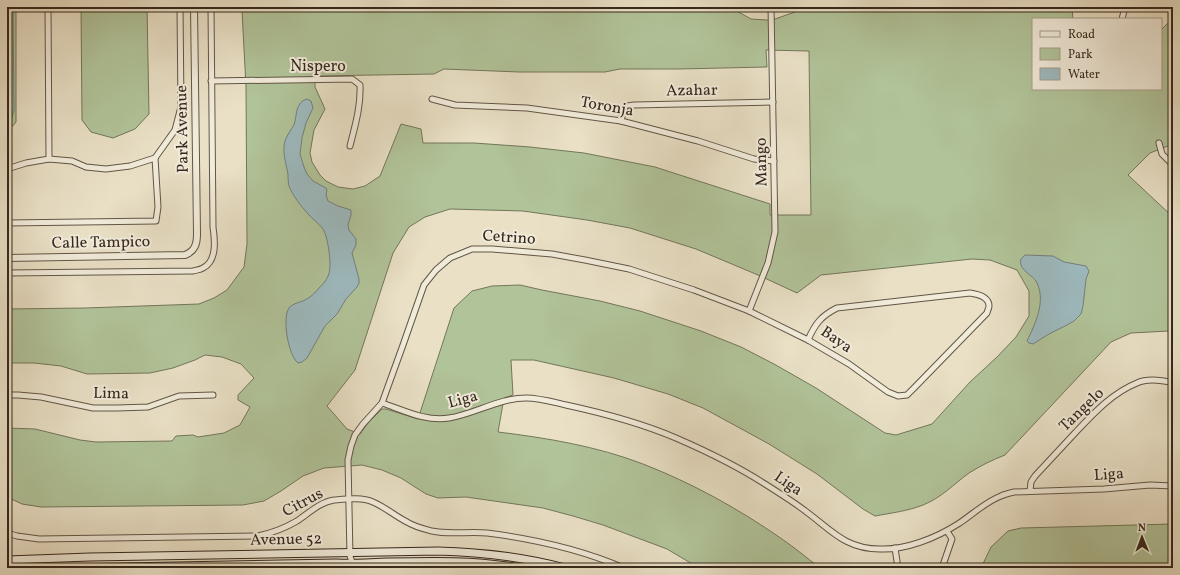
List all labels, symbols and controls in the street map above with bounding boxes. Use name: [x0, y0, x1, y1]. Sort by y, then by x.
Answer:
legend: [1032, 18, 1162, 90]
text: Road: [1068, 27, 1095, 43]
text: Park: [1068, 47, 1093, 63]
street label: Nispero: [290, 56, 346, 78]
text: Water: [1068, 67, 1100, 83]
street label: Azahar: [666, 80, 718, 102]
street label: Park Avenue: [171, 85, 195, 173]
street label: Toronja: [578, 91, 636, 123]
street label: Mango: [751, 137, 773, 187]
street label: Cetrino: [482, 225, 536, 251]
street label: Calle Tampico: [52, 231, 150, 255]
street label: Baya: [816, 321, 856, 359]
street label: Lima: [93, 383, 129, 405]
street label: Tangelo: [1055, 383, 1109, 437]
street label: Liga: [446, 385, 480, 414]
street label: Liga: [1093, 463, 1125, 487]
street label: Liga: [769, 467, 807, 502]
street label: Citrus: [279, 483, 327, 523]
north arrow: [1122, 517, 1162, 557]
text: N: [1138, 521, 1146, 536]
street label: Avenue 52: [250, 528, 322, 552]

